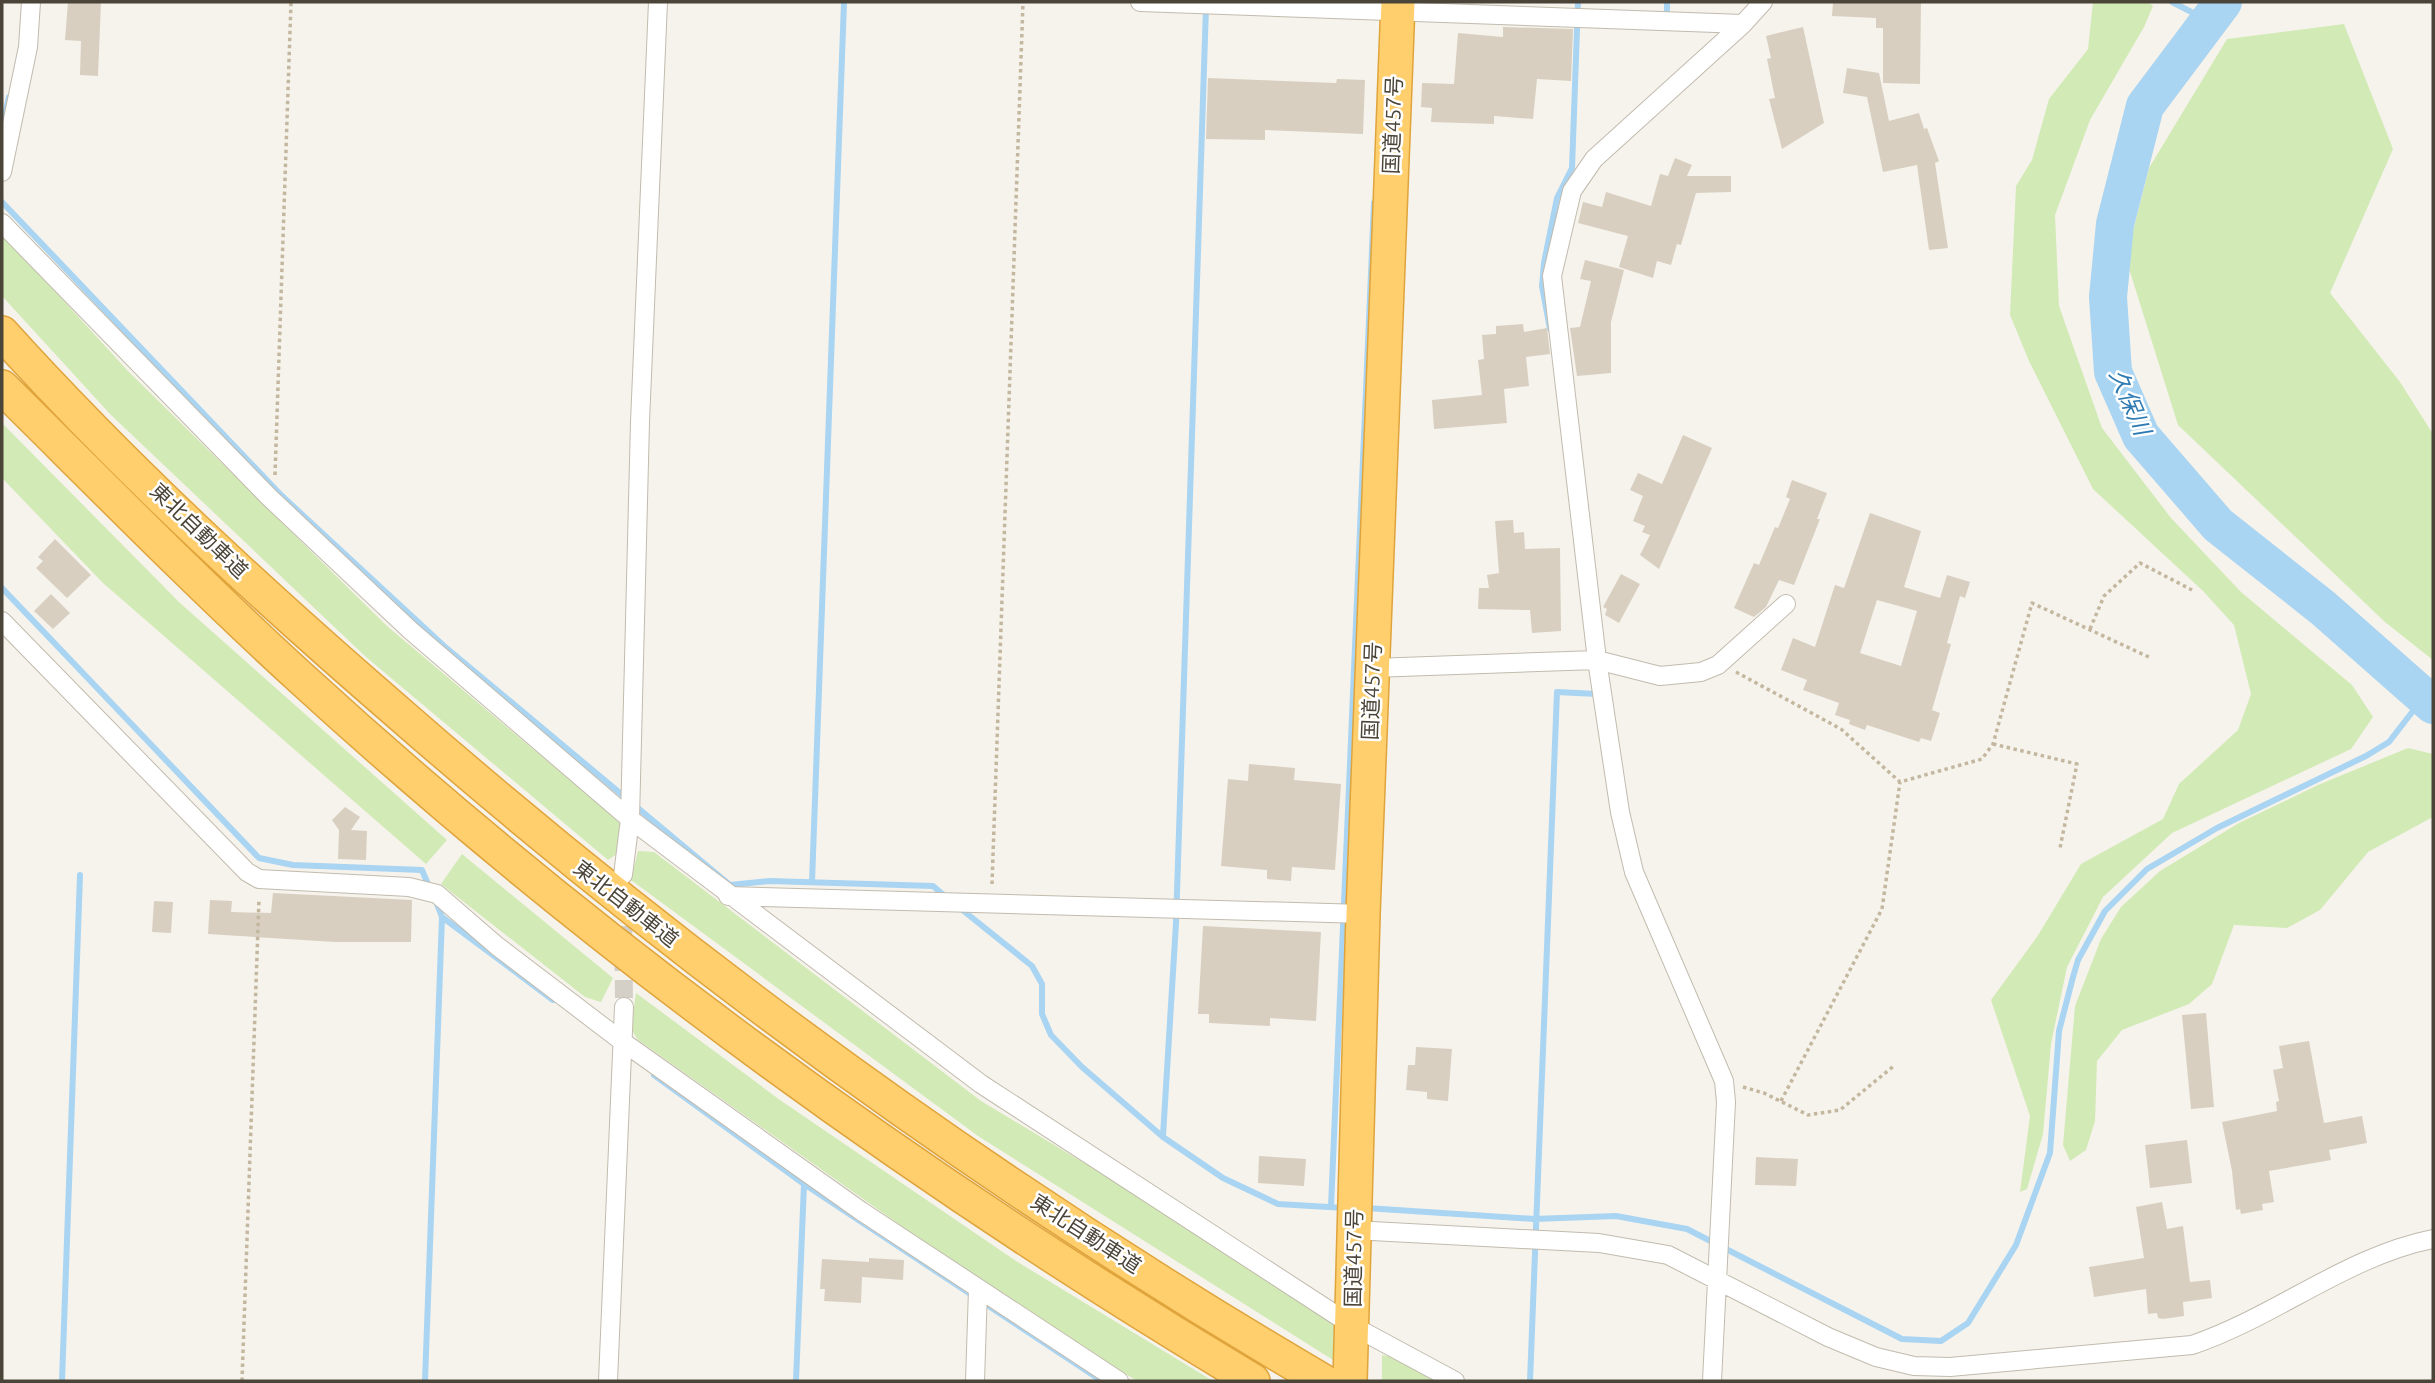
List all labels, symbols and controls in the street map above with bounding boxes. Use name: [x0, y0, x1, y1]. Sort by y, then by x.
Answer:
street label: 国道457号: [1378, 75, 1406, 175]
water label: 久保川: [2105, 365, 2157, 441]
street label: 東北自動車道: [146, 478, 253, 583]
street label: 国道457号: [1357, 641, 1385, 741]
street label: 東北自動車道: [570, 855, 684, 951]
street label: 東北自動車道: [1027, 1189, 1146, 1278]
street label: 国道457号: [1340, 1209, 1366, 1307]

